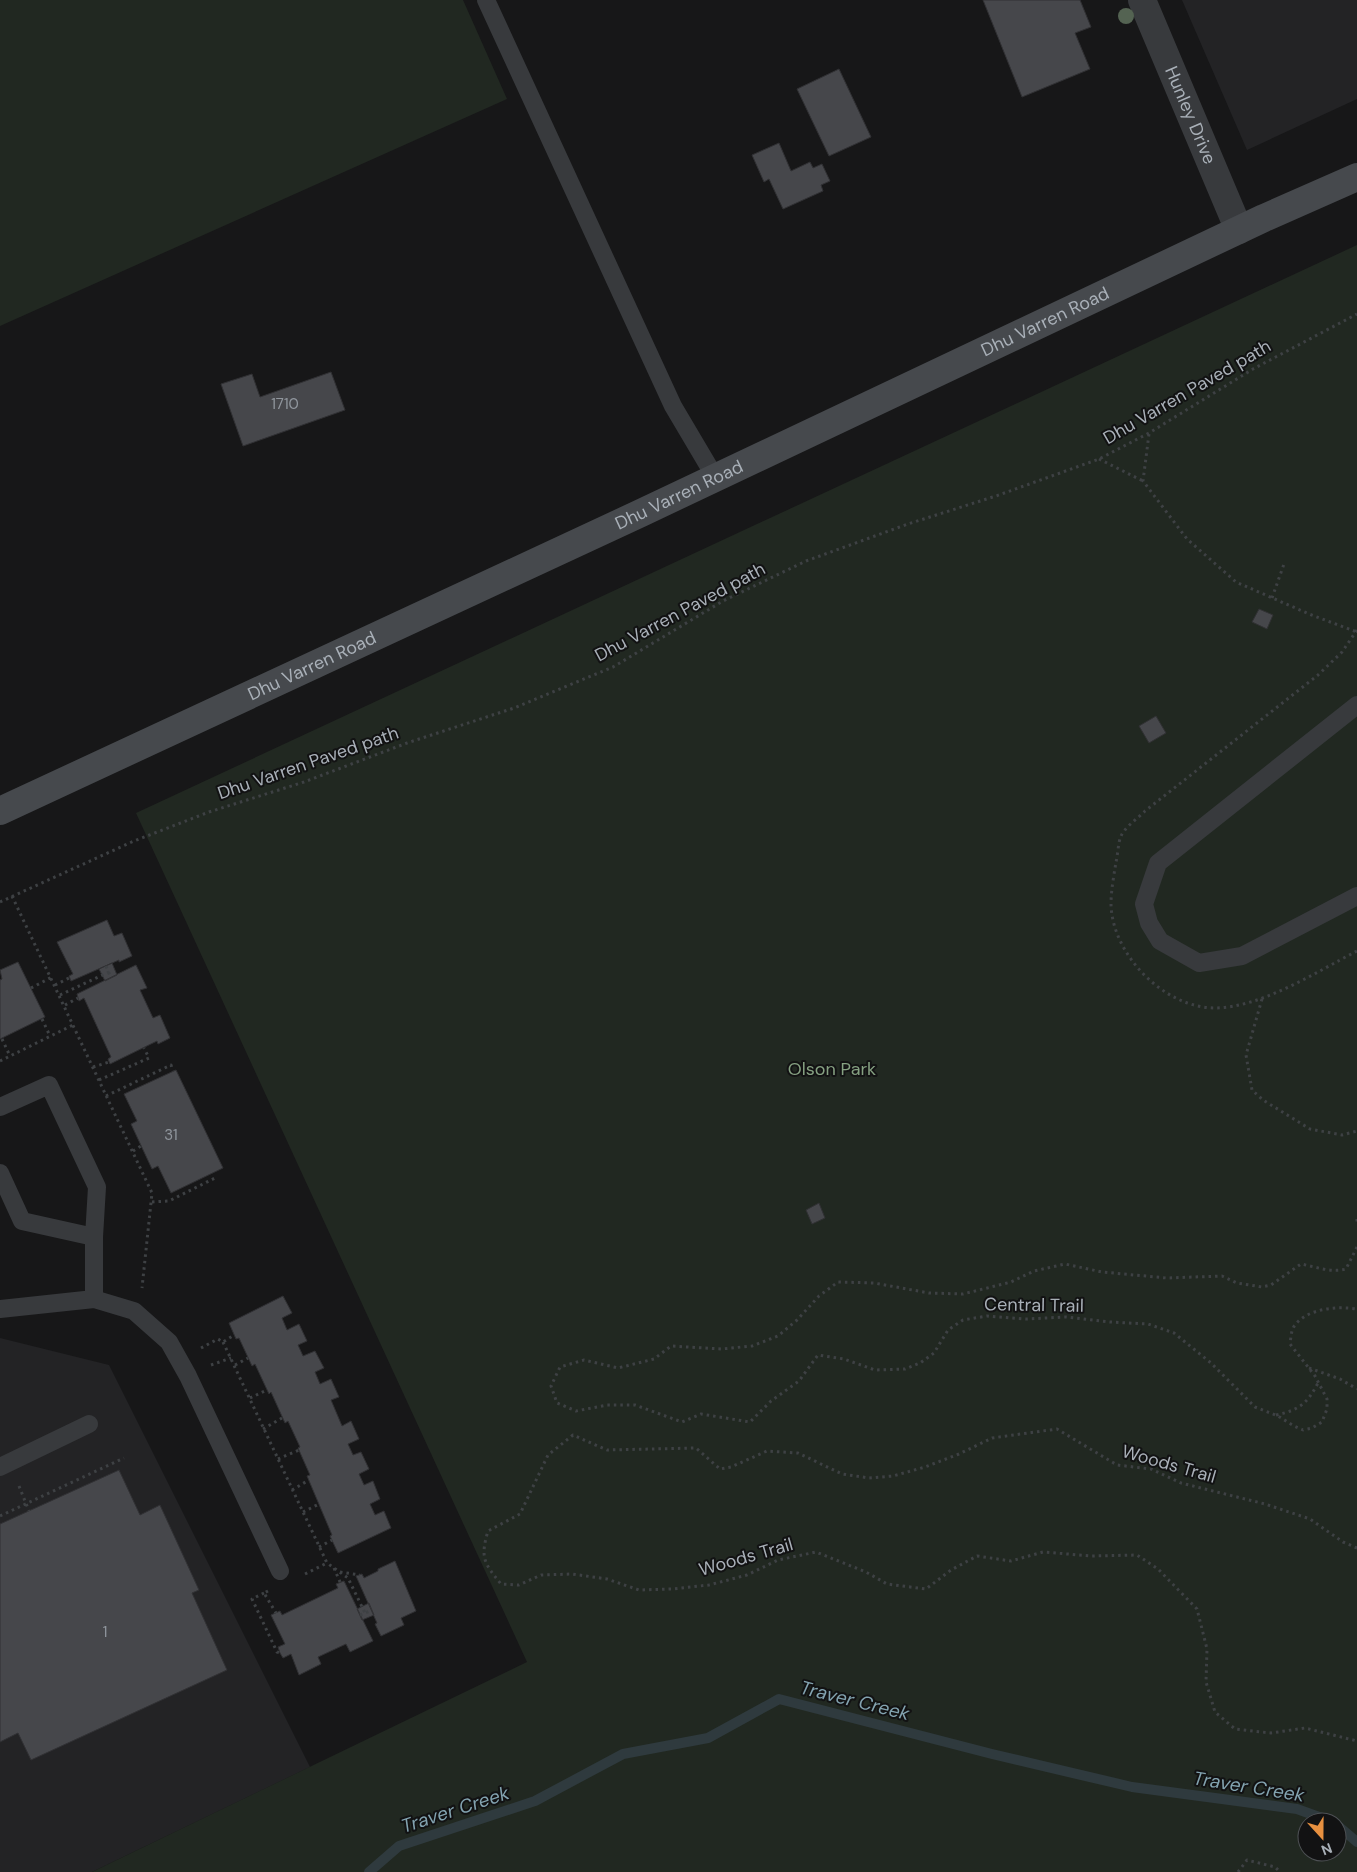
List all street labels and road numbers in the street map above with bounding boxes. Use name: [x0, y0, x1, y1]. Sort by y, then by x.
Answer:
street label: Hunley Drive: [1159, 62, 1222, 168]
street label: Dhu Varren Road: [977, 281, 1113, 362]
street label: Dhu Varren Paved path: [1099, 334, 1275, 450]
street label: Dhu Varren Road: [611, 454, 747, 535]
street label: Dhu Varren Paved path: [590, 557, 770, 667]
street label: Dhu Varren Road: [244, 626, 380, 706]
street label: Dhu Varren Paved path: [214, 721, 402, 805]
street label: Central Trail: [984, 1292, 1084, 1318]
street label: Woods Trail: [1119, 1439, 1219, 1489]
street label: Woods Trail: [696, 1532, 796, 1582]

